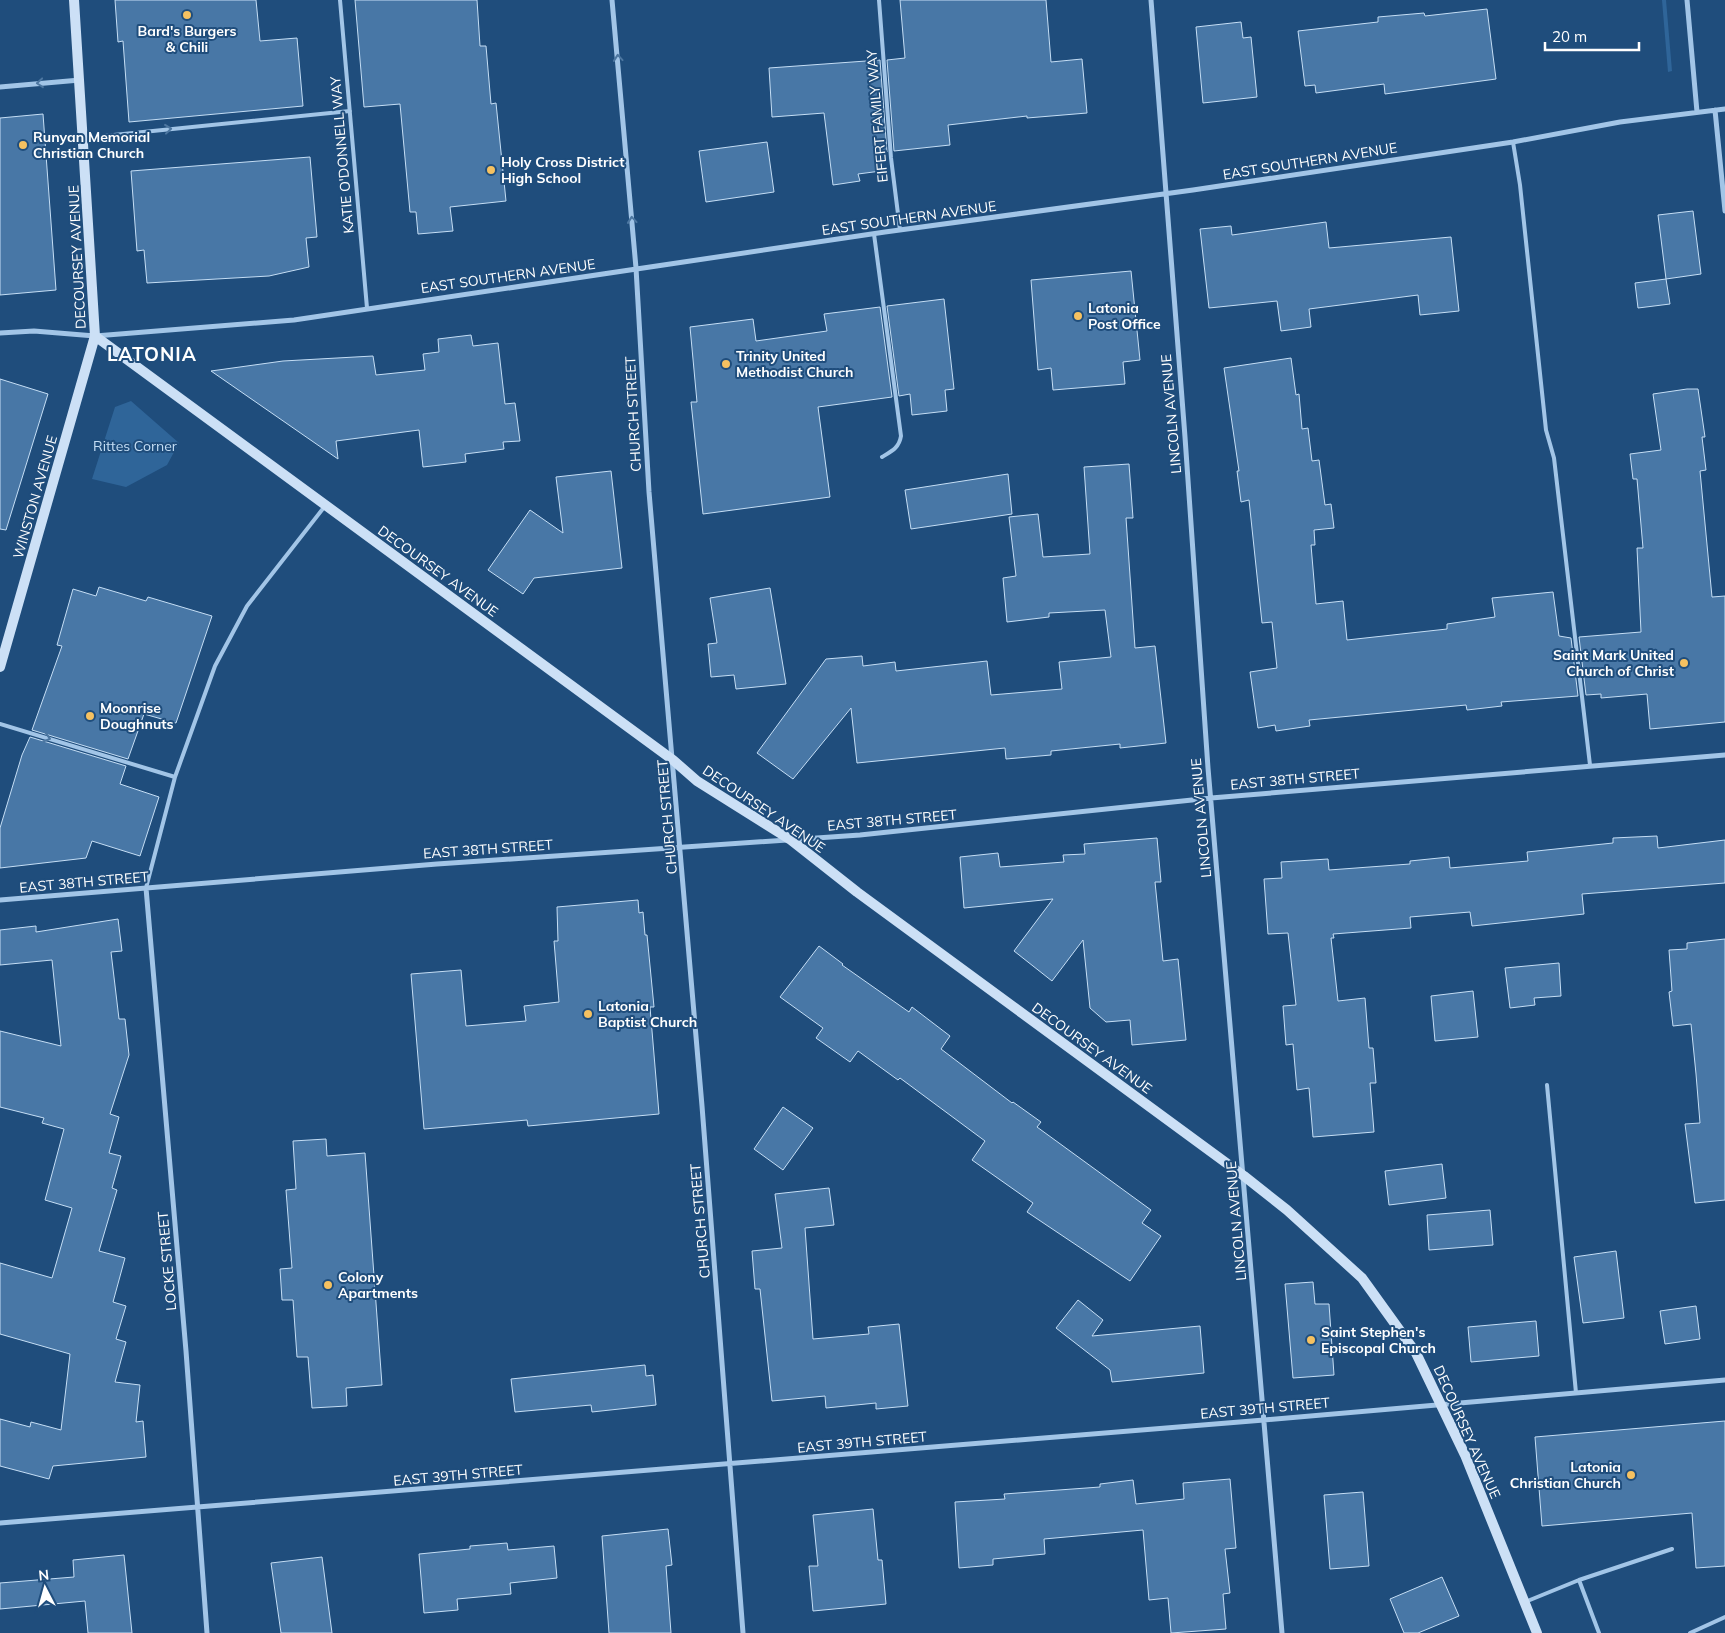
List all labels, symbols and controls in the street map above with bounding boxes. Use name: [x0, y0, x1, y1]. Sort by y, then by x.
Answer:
marker: Bard's Burgers & Chili: [181, 9, 193, 21]
scale bar: [1545, 20, 1639, 52]
place label: Bard's Burgers & Chili: [138, 22, 236, 56]
text: 20 m: [1552, 27, 1587, 46]
street label: EIFERT FAMILY WAY: [862, 48, 892, 183]
one-way arrow: [612, 54, 623, 62]
street label: KATIE O'DONNELL WAY: [326, 75, 358, 234]
one-way arrow: [36, 77, 44, 88]
one-way arrow: [164, 124, 172, 135]
place label: Runyan Memorial Christian Church: [33, 128, 150, 162]
street label: EAST SOUTHERN AVENUE: [1222, 138, 1398, 184]
marker: Runyan Memorial Christian Church: [17, 139, 29, 151]
place label: Holy Cross District High School: [501, 153, 625, 187]
marker: Holy Cross District High School: [485, 164, 497, 176]
street label: DECOURSEY AVENUE: [64, 185, 90, 329]
street label: EAST SOUTHERN AVENUE: [820, 197, 998, 239]
one-way arrow: [627, 216, 638, 224]
street label: EAST SOUTHERN AVENUE: [419, 255, 597, 297]
place label: Latonia Post Office: [1088, 299, 1161, 333]
marker: Latonia Post Office: [1072, 310, 1084, 322]
district label: LATONIA: [107, 342, 197, 366]
place label: Trinity United Methodist Church: [736, 347, 854, 381]
street label: LINCOLN AVENUE: [1157, 353, 1185, 475]
street label: CHURCH STREET: [621, 355, 645, 472]
marker: Trinity United Methodist Church: [720, 358, 732, 370]
street label: WINSTON AVENUE: [9, 433, 61, 561]
park label: Rittes Corner: [93, 437, 178, 455]
street label: DECOURSEY AVENUE: [374, 521, 502, 621]
place label: Saint Mark United Church of Christ: [1553, 646, 1675, 680]
marker: Saint Mark United Church of Christ: [1678, 657, 1690, 669]
place label: Moonrise Doughnuts: [100, 699, 174, 733]
marker: Moonrise Doughnuts: [84, 710, 96, 722]
one-way arrow: [42, 732, 50, 742]
street label: LINCOLN AVENUE: [1187, 757, 1215, 879]
street label: CHURCH STREET: [653, 758, 681, 875]
street label: DECOURSEY AVENUE: [699, 761, 829, 857]
street label: EAST 38TH STREET: [1230, 764, 1361, 794]
street label: EAST 38TH STREET: [827, 805, 958, 835]
street label: EAST 38TH STREET: [423, 835, 554, 863]
street label: EAST 38TH STREET: [19, 867, 150, 897]
place label: Latonia Baptist Church: [598, 997, 697, 1031]
street label: DECOURSEY AVENUE: [1028, 998, 1156, 1098]
marker: Latonia Baptist Church: [582, 1008, 594, 1020]
street label: LINCOLN AVENUE: [1222, 1160, 1250, 1282]
street label: CHURCH STREET: [686, 1162, 714, 1279]
street label: LOCKE STREET: [154, 1210, 180, 1311]
place label: Colony Apartments: [338, 1268, 418, 1302]
marker: Colony Apartments: [322, 1279, 334, 1291]
place label: Saint Stephen's Episcopal Church: [1321, 1323, 1436, 1357]
marker: Saint Stephen's Episcopal Church: [1305, 1334, 1317, 1346]
street label: DECOURSEY AVENUE: [1429, 1363, 1505, 1501]
street label: EAST 39TH STREET: [1200, 1393, 1331, 1423]
street label: EAST 39TH STREET: [797, 1427, 928, 1457]
place label: Latonia Christian Church: [1510, 1458, 1621, 1492]
street label: EAST 39TH STREET: [393, 1460, 524, 1490]
marker: Latonia Christian Church: [1625, 1469, 1637, 1481]
north arrow: [20, 1563, 70, 1613]
text: N: [37, 1566, 50, 1585]

